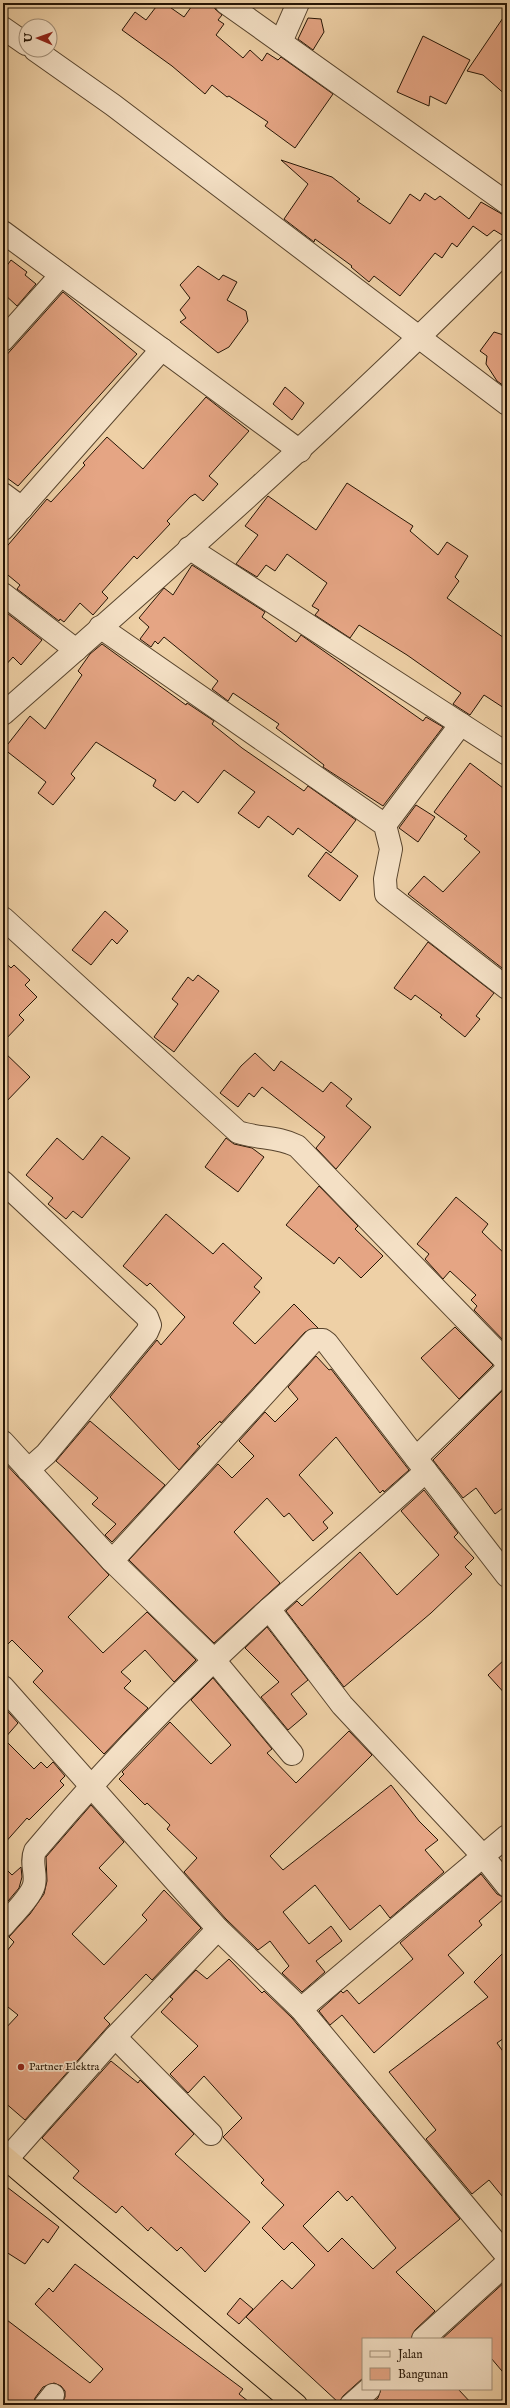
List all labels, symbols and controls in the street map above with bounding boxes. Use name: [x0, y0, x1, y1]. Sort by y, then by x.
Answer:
north arrow: [18, 18, 58, 58]
text: U: [22, 32, 36, 44]
place label: Partner Elektra: [29, 2060, 100, 2074]
marker: Partner Elektra: [16, 2062, 26, 2072]
legend: [362, 2338, 492, 2390]
text: Jalan: [396, 2347, 423, 2363]
text: Bangunan: [398, 2367, 449, 2382]

